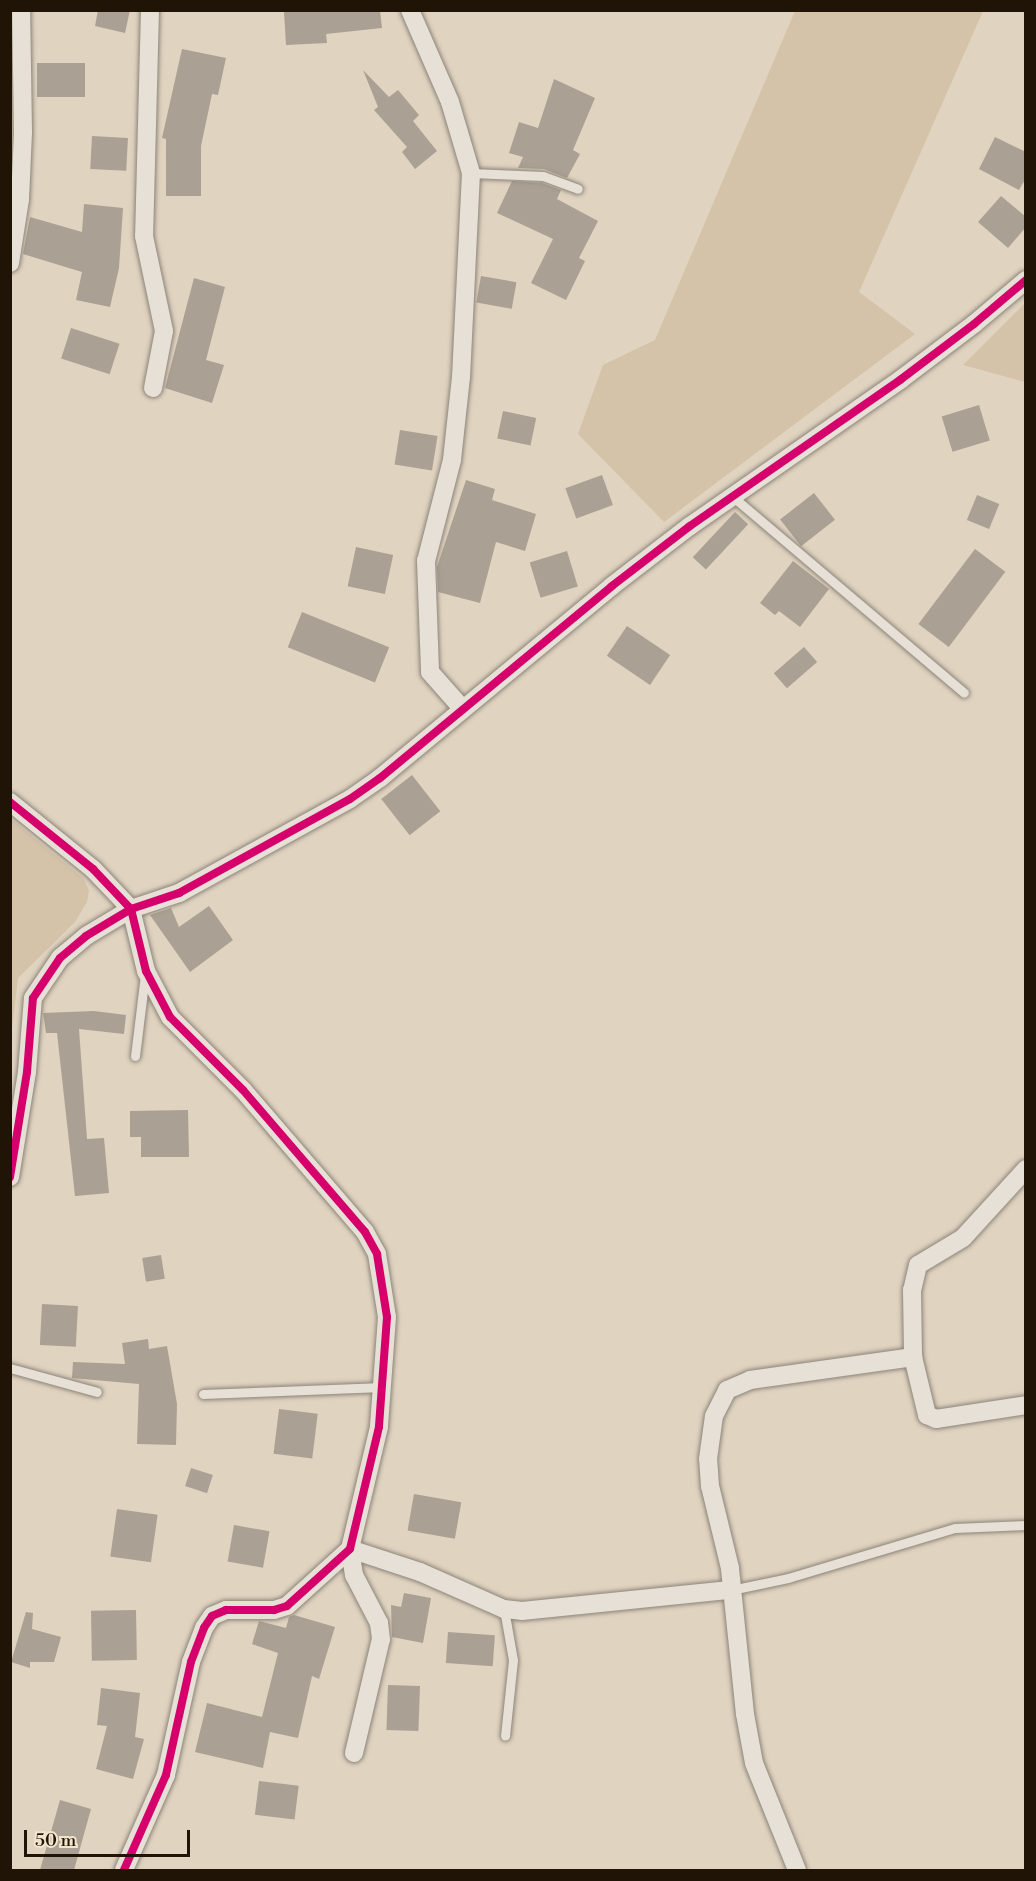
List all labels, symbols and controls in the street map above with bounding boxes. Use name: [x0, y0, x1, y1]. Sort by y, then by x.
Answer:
scale bar: [27, 1818, 194, 1856]
text: 50 m: [35, 1829, 76, 1852]

